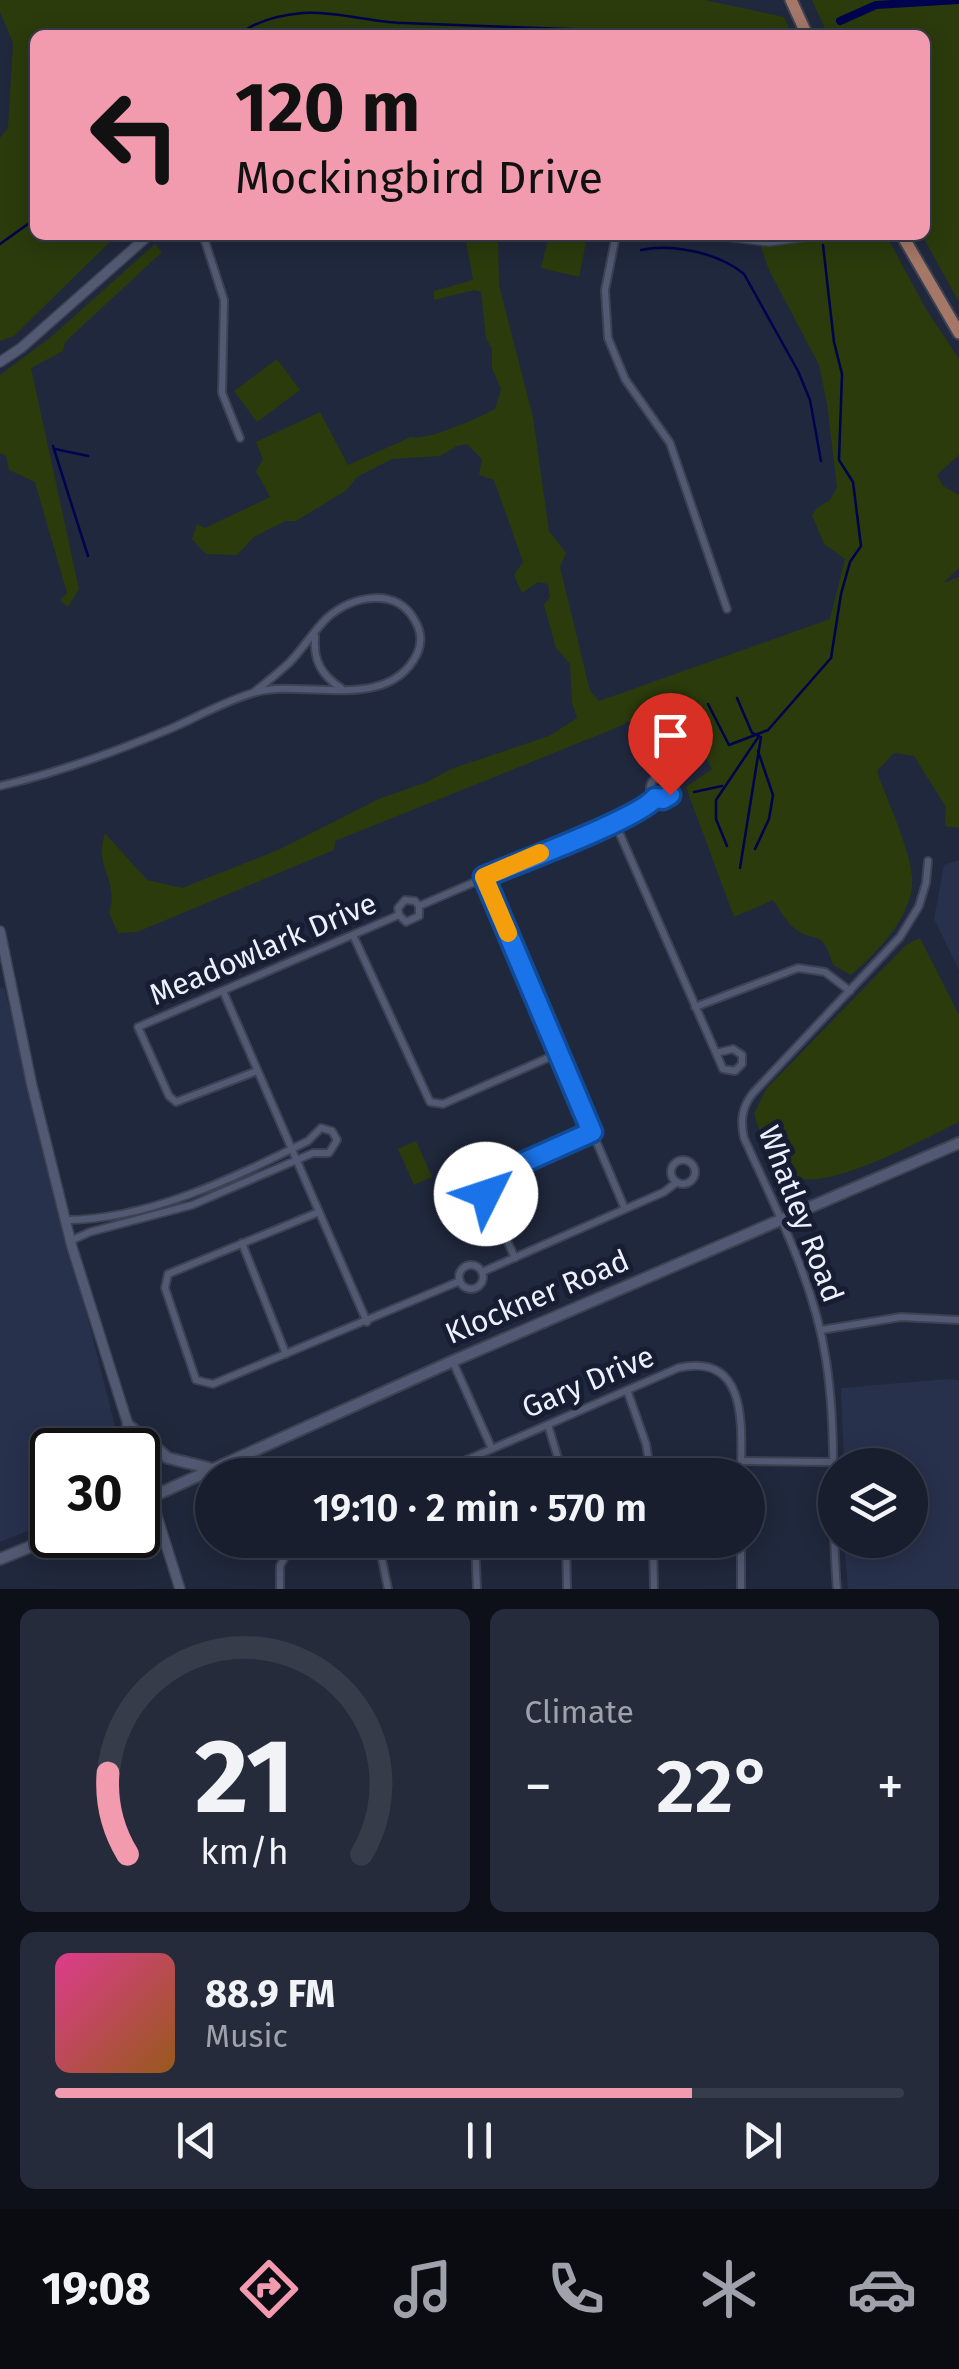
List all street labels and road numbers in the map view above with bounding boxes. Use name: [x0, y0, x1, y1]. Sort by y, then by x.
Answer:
street label: Meadowlark Drive: [144, 885, 382, 1013]
street label: Whatley Road: [751, 1121, 851, 1307]
street label: Klockner Road: [440, 1242, 634, 1352]
street label: Gary Drive: [517, 1338, 659, 1426]

